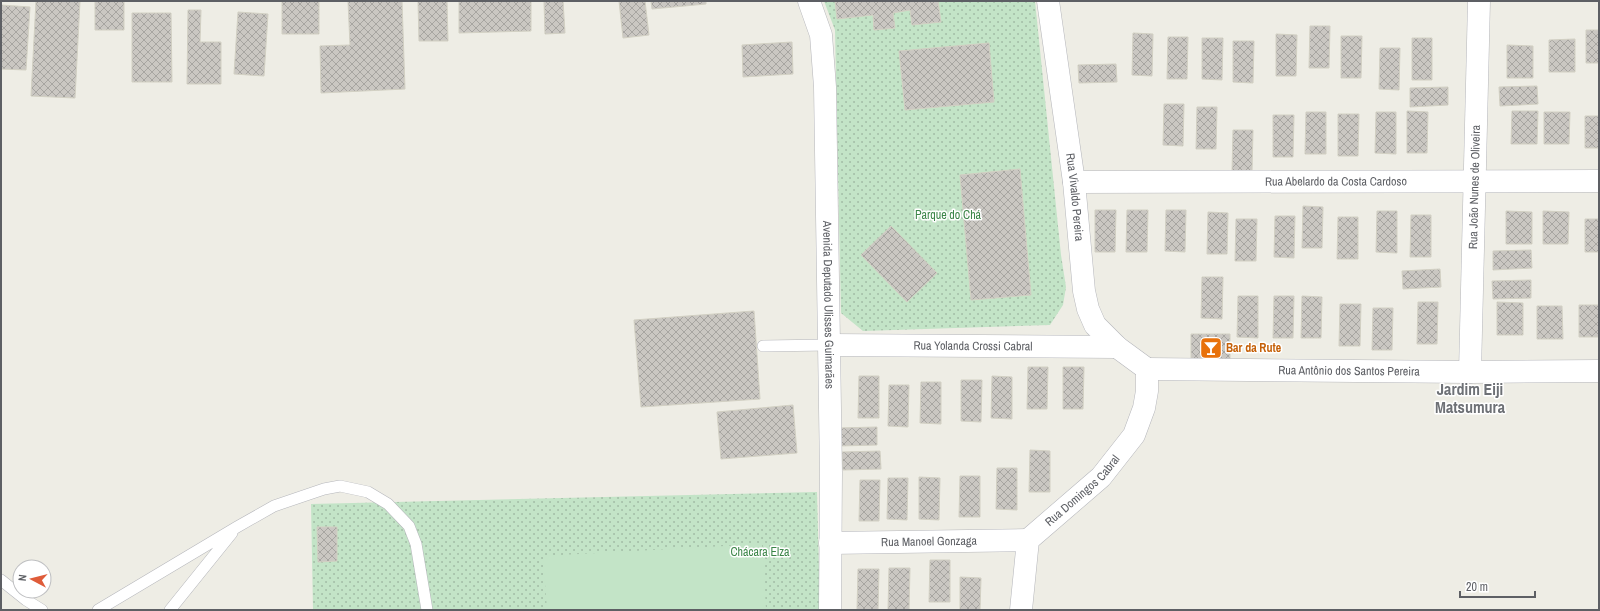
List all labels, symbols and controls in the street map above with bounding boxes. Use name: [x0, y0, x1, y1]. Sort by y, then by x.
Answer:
street label: Rua João Nunes de Oliveira: [1465, 124, 1484, 249]
street label: Rua Vivaldo Pereira: [1062, 152, 1087, 242]
street label: Rua Abelardo da Costa Cardoso: [1265, 173, 1407, 190]
park label: Parque do Chá: [915, 207, 982, 223]
street label: Avenida Deputado Ulisses Guimarães: [819, 220, 838, 389]
bar icon: Bar da Rute: [1198, 335, 1224, 361]
street label: Rua Yolanda Crossi Cabral: [913, 338, 1033, 354]
place label: Bar da Rute: [1226, 340, 1282, 356]
street label: Rua Antônio dos Santos Pereira: [1278, 362, 1420, 380]
district label: Jardim Eiji Matsumura: [1435, 378, 1506, 418]
street label: Rua Domingos Cabral: [1042, 452, 1123, 530]
street label: Rua Manoel Gonzaga: [881, 533, 978, 550]
park label: Chácara Elza: [730, 544, 790, 560]
north arrow: [12, 559, 52, 599]
scale bar: [1460, 573, 1535, 599]
text: N: [15, 574, 29, 582]
text: 20 m: [1466, 579, 1488, 595]

